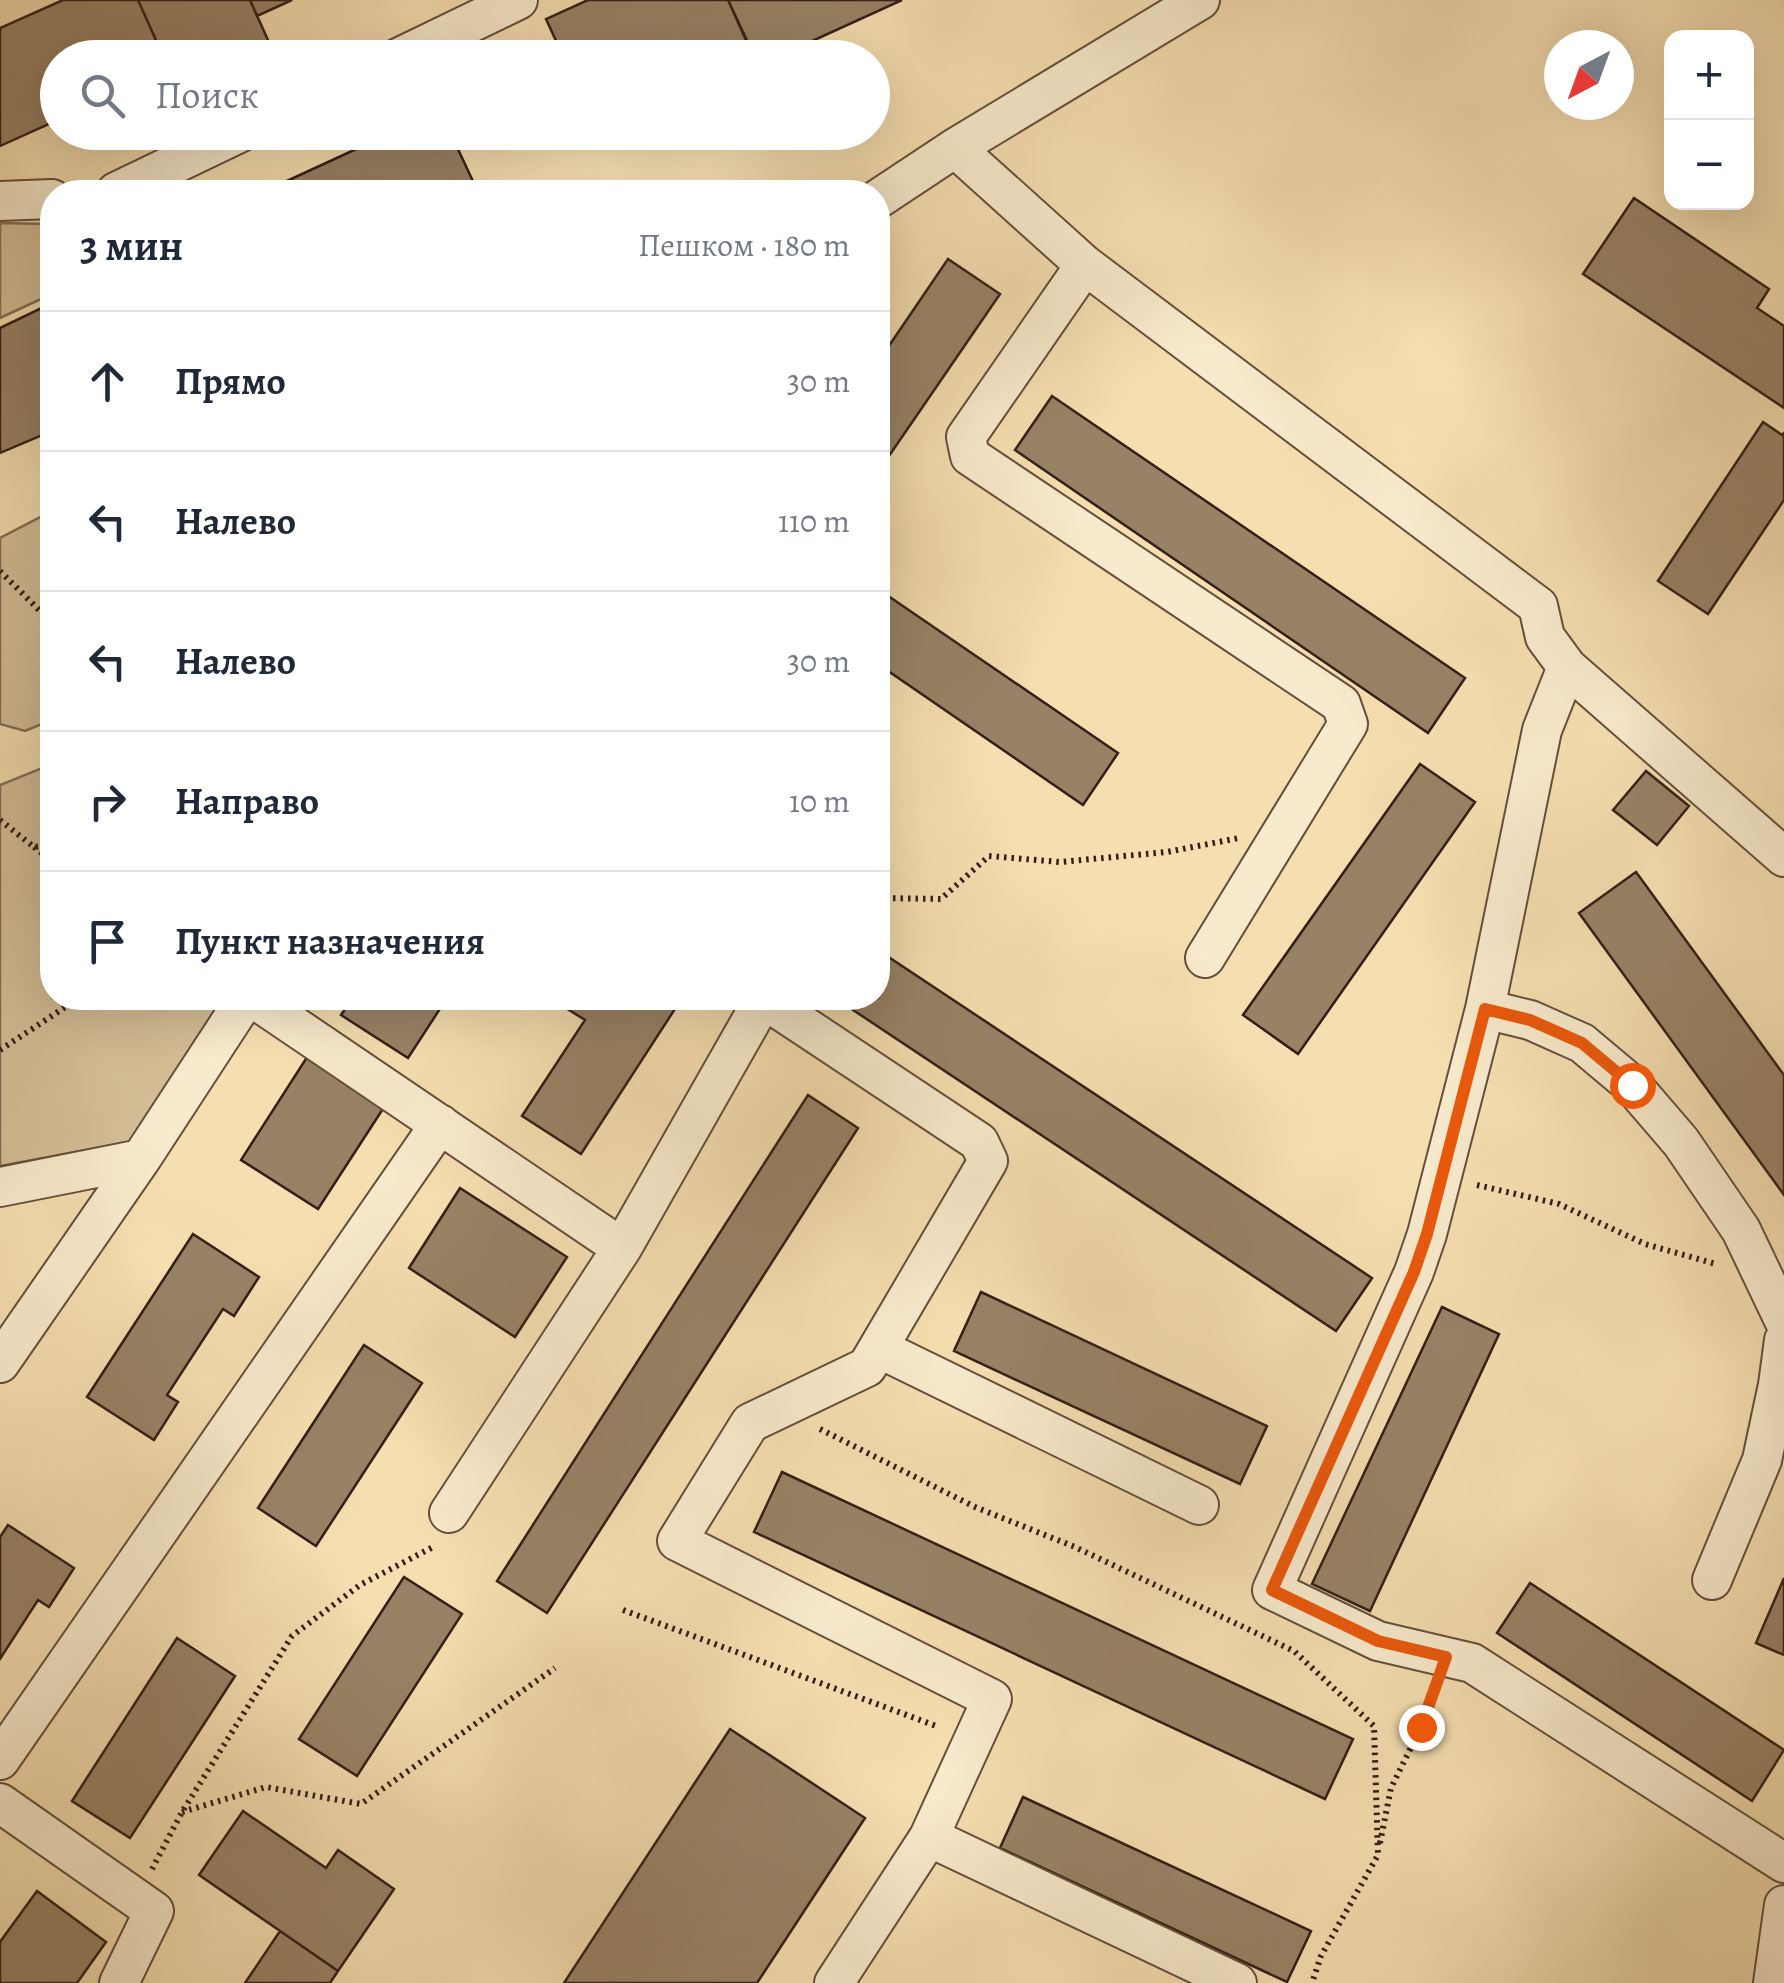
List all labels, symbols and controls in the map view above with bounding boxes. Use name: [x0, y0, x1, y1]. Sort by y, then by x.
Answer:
north arrow: [1544, 30, 1634, 120]
map controls: [1664, 30, 1754, 210]
button: +: [1664, 30, 1754, 120]
search box: [40, 40, 890, 150]
icon: search: [75, 68, 130, 123]
text: Поиск: [155, 69, 259, 121]
button: −: [1664, 120, 1754, 210]
text: 3 мин: [80, 217, 183, 274]
text: Пешком · 180 m: [638, 223, 850, 267]
icon: ahead: [80, 354, 135, 409]
text: Прямо: [175, 355, 286, 407]
text: 30 m: [787, 359, 850, 403]
icon: left: [80, 494, 135, 549]
text: Налево: [175, 495, 296, 547]
text: 110 m: [778, 499, 850, 543]
icon: left: [80, 634, 135, 689]
text: Налево: [175, 635, 296, 687]
text: 30 m: [787, 639, 850, 683]
icon: right: [80, 774, 135, 829]
text: Направо: [175, 775, 319, 827]
text: 10 m: [789, 779, 850, 823]
icon: arrive: [80, 914, 135, 969]
text: Пункт назначения: [175, 915, 485, 967]
route start: [1610, 1063, 1656, 1109]
route end: [1399, 1705, 1445, 1751]

